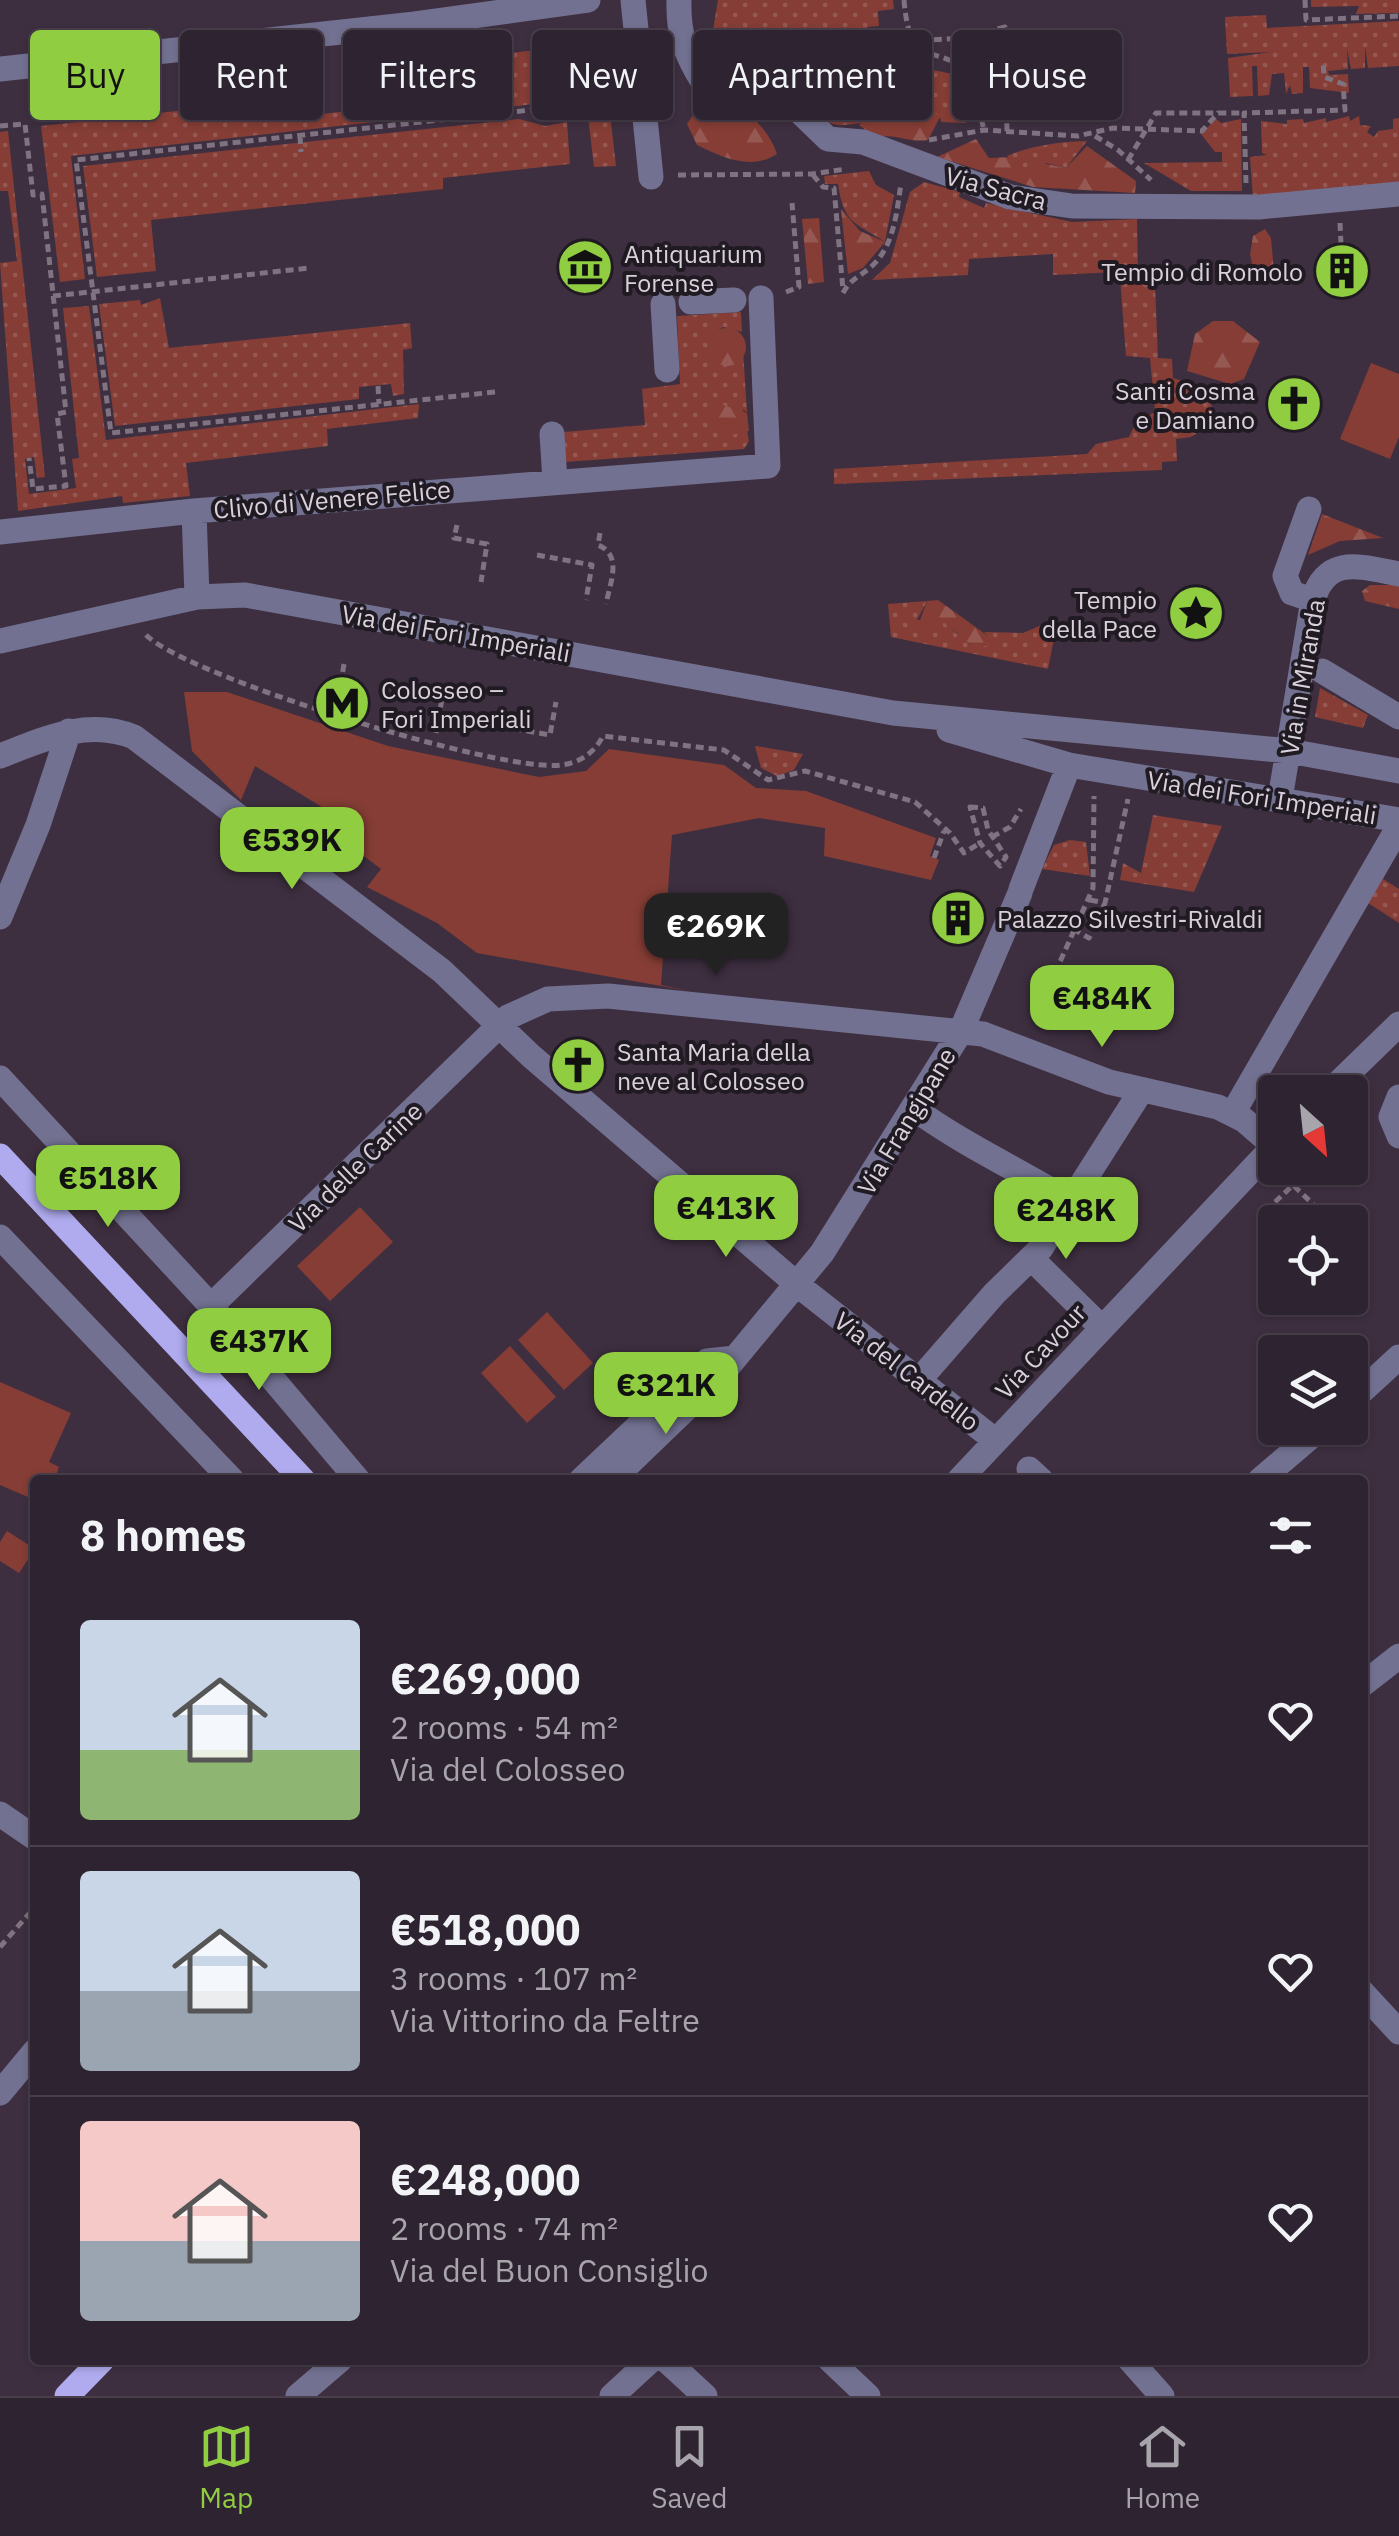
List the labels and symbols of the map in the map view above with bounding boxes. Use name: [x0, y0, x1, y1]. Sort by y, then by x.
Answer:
street label: Via Sacra: [942, 159, 1050, 217]
museum icon: Antiquarium Forense: [555, 237, 615, 297]
place label: Antiquarium Forense: [624, 237, 763, 299]
building icon: Tempio di Romolo: [1312, 241, 1372, 301]
place label: Tempio di Romolo: [1101, 255, 1303, 288]
place label: Santi Cosma e Damiano: [1115, 374, 1255, 436]
church icon: Santi Cosma e Damiano: [1264, 374, 1324, 434]
street label: Clivo di Venere Felice: [212, 472, 452, 526]
place label: Tempio della Pace: [1042, 583, 1157, 645]
place icon: Tempio della Pace: [1166, 583, 1226, 643]
street label: Via in Miranda: [1272, 596, 1332, 758]
street label: Via dei Fori Imperiali: [339, 597, 573, 669]
metro station icon: Colosseo – Fori Imperiali: [312, 673, 372, 733]
place label: Colosseo – Fori Imperiali: [381, 673, 532, 735]
street label: Via dei Fori Imperiali: [1145, 763, 1379, 831]
pin: €539K: [222, 807, 362, 892]
building icon: Palazzo Silvestri-Rivaldi: [928, 888, 988, 948]
pin: €269K: [646, 893, 786, 978]
place label: Palazzo Silvestri-Rivaldi: [997, 902, 1263, 935]
pin: €484K: [1032, 965, 1172, 1050]
church icon: Santa Maria della neve al Colosseo: [548, 1035, 608, 1095]
place label: Santa Maria della neve al Colosseo: [617, 1035, 810, 1097]
street label: Via Frangipane: [849, 1041, 963, 1201]
north arrow: [1258, 1075, 1368, 1185]
street label: Via delle Carine: [281, 1095, 429, 1239]
pin: €518K: [38, 1145, 178, 1230]
pin: €413K: [656, 1175, 796, 1260]
pin: €248K: [996, 1177, 1136, 1262]
street label: Via Cavour: [987, 1296, 1093, 1406]
street label: Via del Cardello: [828, 1304, 986, 1438]
pin: €437K: [189, 1308, 329, 1393]
pin: €321K: [596, 1352, 736, 1437]

